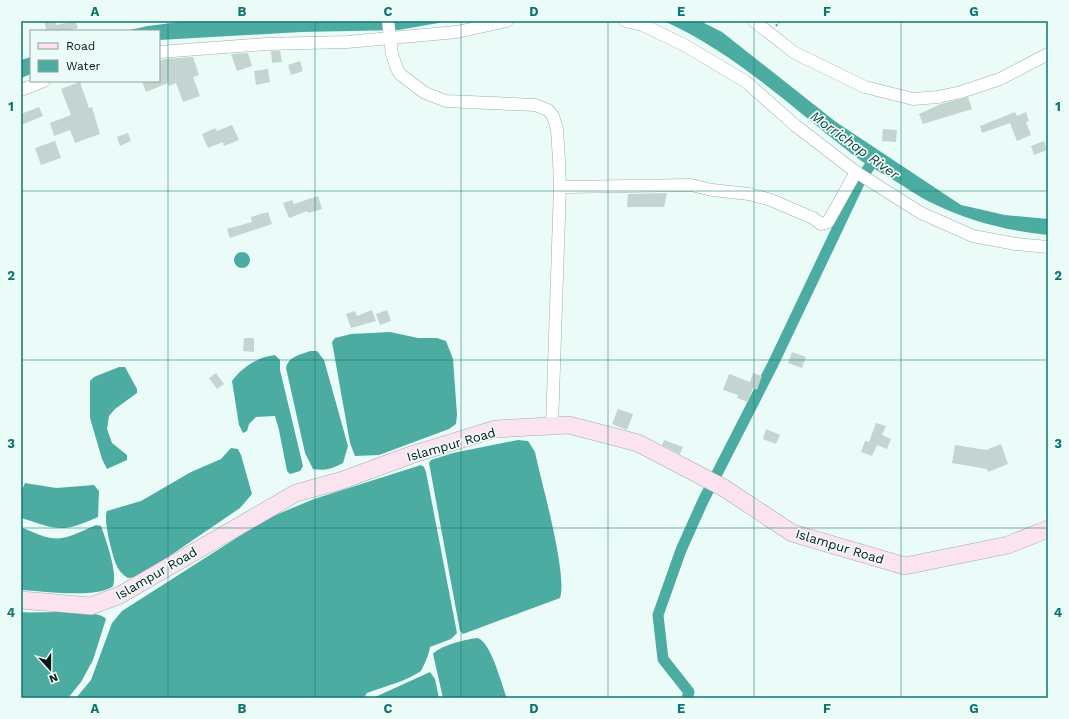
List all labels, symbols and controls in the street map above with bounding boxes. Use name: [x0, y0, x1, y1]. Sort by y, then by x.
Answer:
text: A: [91, 4, 100, 19]
text: B: [238, 4, 247, 19]
text: C: [384, 4, 393, 19]
text: D: [529, 4, 539, 19]
text: E: [677, 4, 685, 19]
text: F: [823, 4, 831, 19]
text: G: [969, 4, 979, 19]
legend: [30, 30, 160, 82]
text: Road: [66, 39, 95, 53]
text: Water: [66, 59, 101, 73]
text: 1: [8, 99, 14, 114]
text: 1: [1055, 99, 1061, 114]
water label: Morrichap River: [808, 108, 903, 183]
text: 2: [7, 268, 15, 283]
text: 2: [1054, 268, 1062, 283]
street label: Islampur Road: [405, 425, 497, 464]
text: 3: [7, 436, 15, 451]
text: 3: [1054, 436, 1062, 451]
street label: Islampur Road: [794, 526, 886, 567]
street label: Islampur Road: [113, 544, 200, 603]
text: 4: [7, 605, 16, 620]
text: 4: [1054, 605, 1063, 620]
north arrow: [30, 649, 70, 689]
text: N: [47, 670, 60, 685]
text: A: [91, 701, 100, 716]
text: B: [238, 701, 247, 716]
text: C: [384, 701, 393, 716]
text: D: [529, 701, 539, 716]
text: E: [677, 701, 685, 716]
text: F: [823, 701, 831, 716]
text: G: [969, 701, 979, 716]

